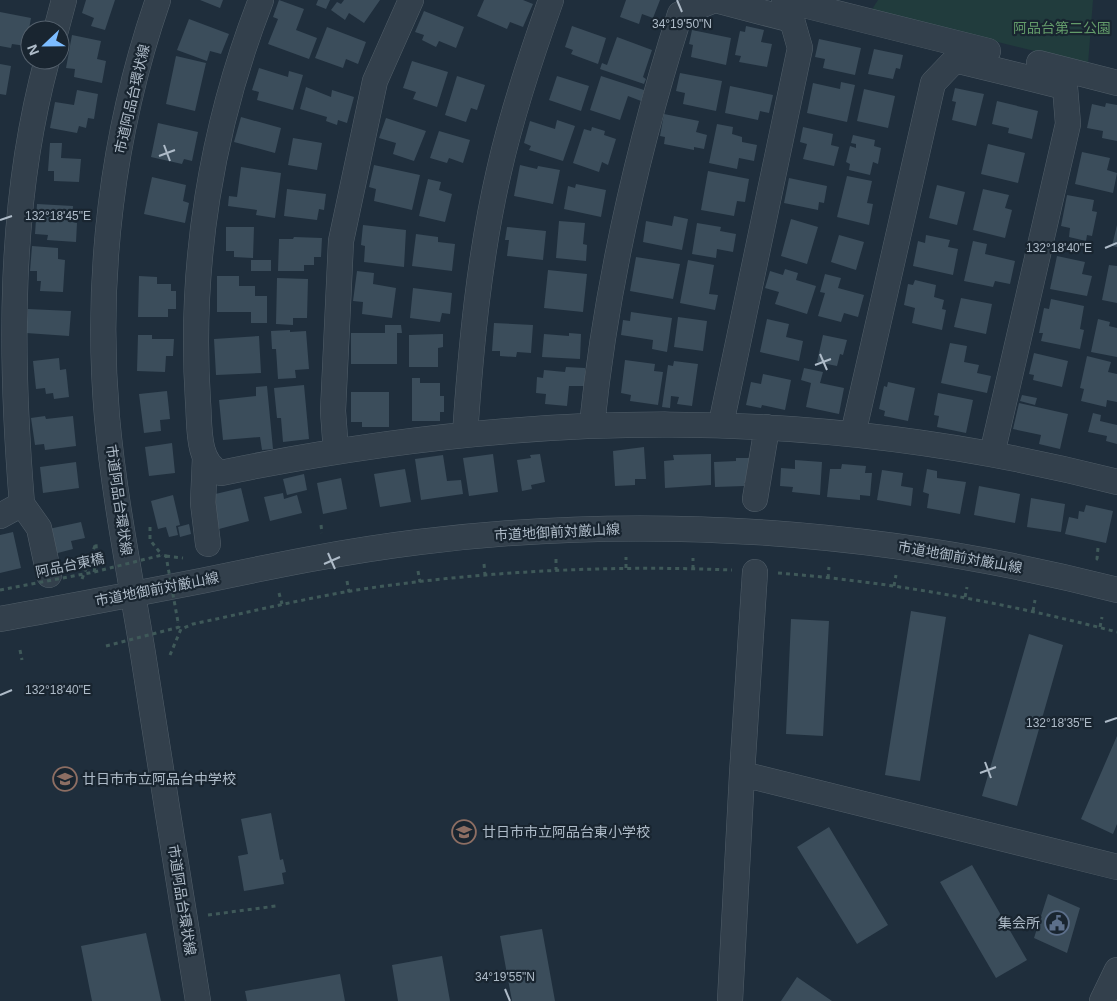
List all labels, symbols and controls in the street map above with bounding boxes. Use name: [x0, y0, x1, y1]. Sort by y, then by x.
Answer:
text: 34°19'50"N: [652, 17, 712, 31]
north arrow: [20, 20, 70, 70]
park label: 阿品台第二公園: [1013, 20, 1111, 36]
text: N: [24, 42, 42, 58]
street label: 市道阿品台環状線: [112, 43, 152, 155]
text: 132°18'45"E: [25, 209, 91, 223]
text: 132°18'40"E: [1026, 241, 1092, 255]
street label: 市道阿品台環状線: [103, 443, 135, 557]
street label: 市道地御前対厳山線: [494, 521, 620, 543]
street label: 市道地御前対厳山線: [897, 538, 1023, 576]
street label: 阿品台東橋: [34, 550, 106, 580]
street label: 市道地御前対厳山線: [94, 569, 220, 609]
text: 132°18'40"E: [25, 683, 91, 697]
text: 132°18'35"E: [1026, 716, 1092, 730]
school or university icon: 廿日市市立阿品台中学校: [52, 766, 78, 792]
place label: 廿日市市立阿品台中学校: [82, 771, 236, 787]
school or university icon: 廿日市市立阿品台東小学校: [451, 819, 477, 845]
place label: 廿日市市立阿品台東小学校: [482, 824, 650, 840]
street label: 市道阿品台環状線: [165, 843, 199, 957]
public building icon: 集会所: [1044, 910, 1070, 936]
place label: 集会所: [998, 915, 1040, 931]
text: 34°19'55"N: [475, 970, 535, 984]

